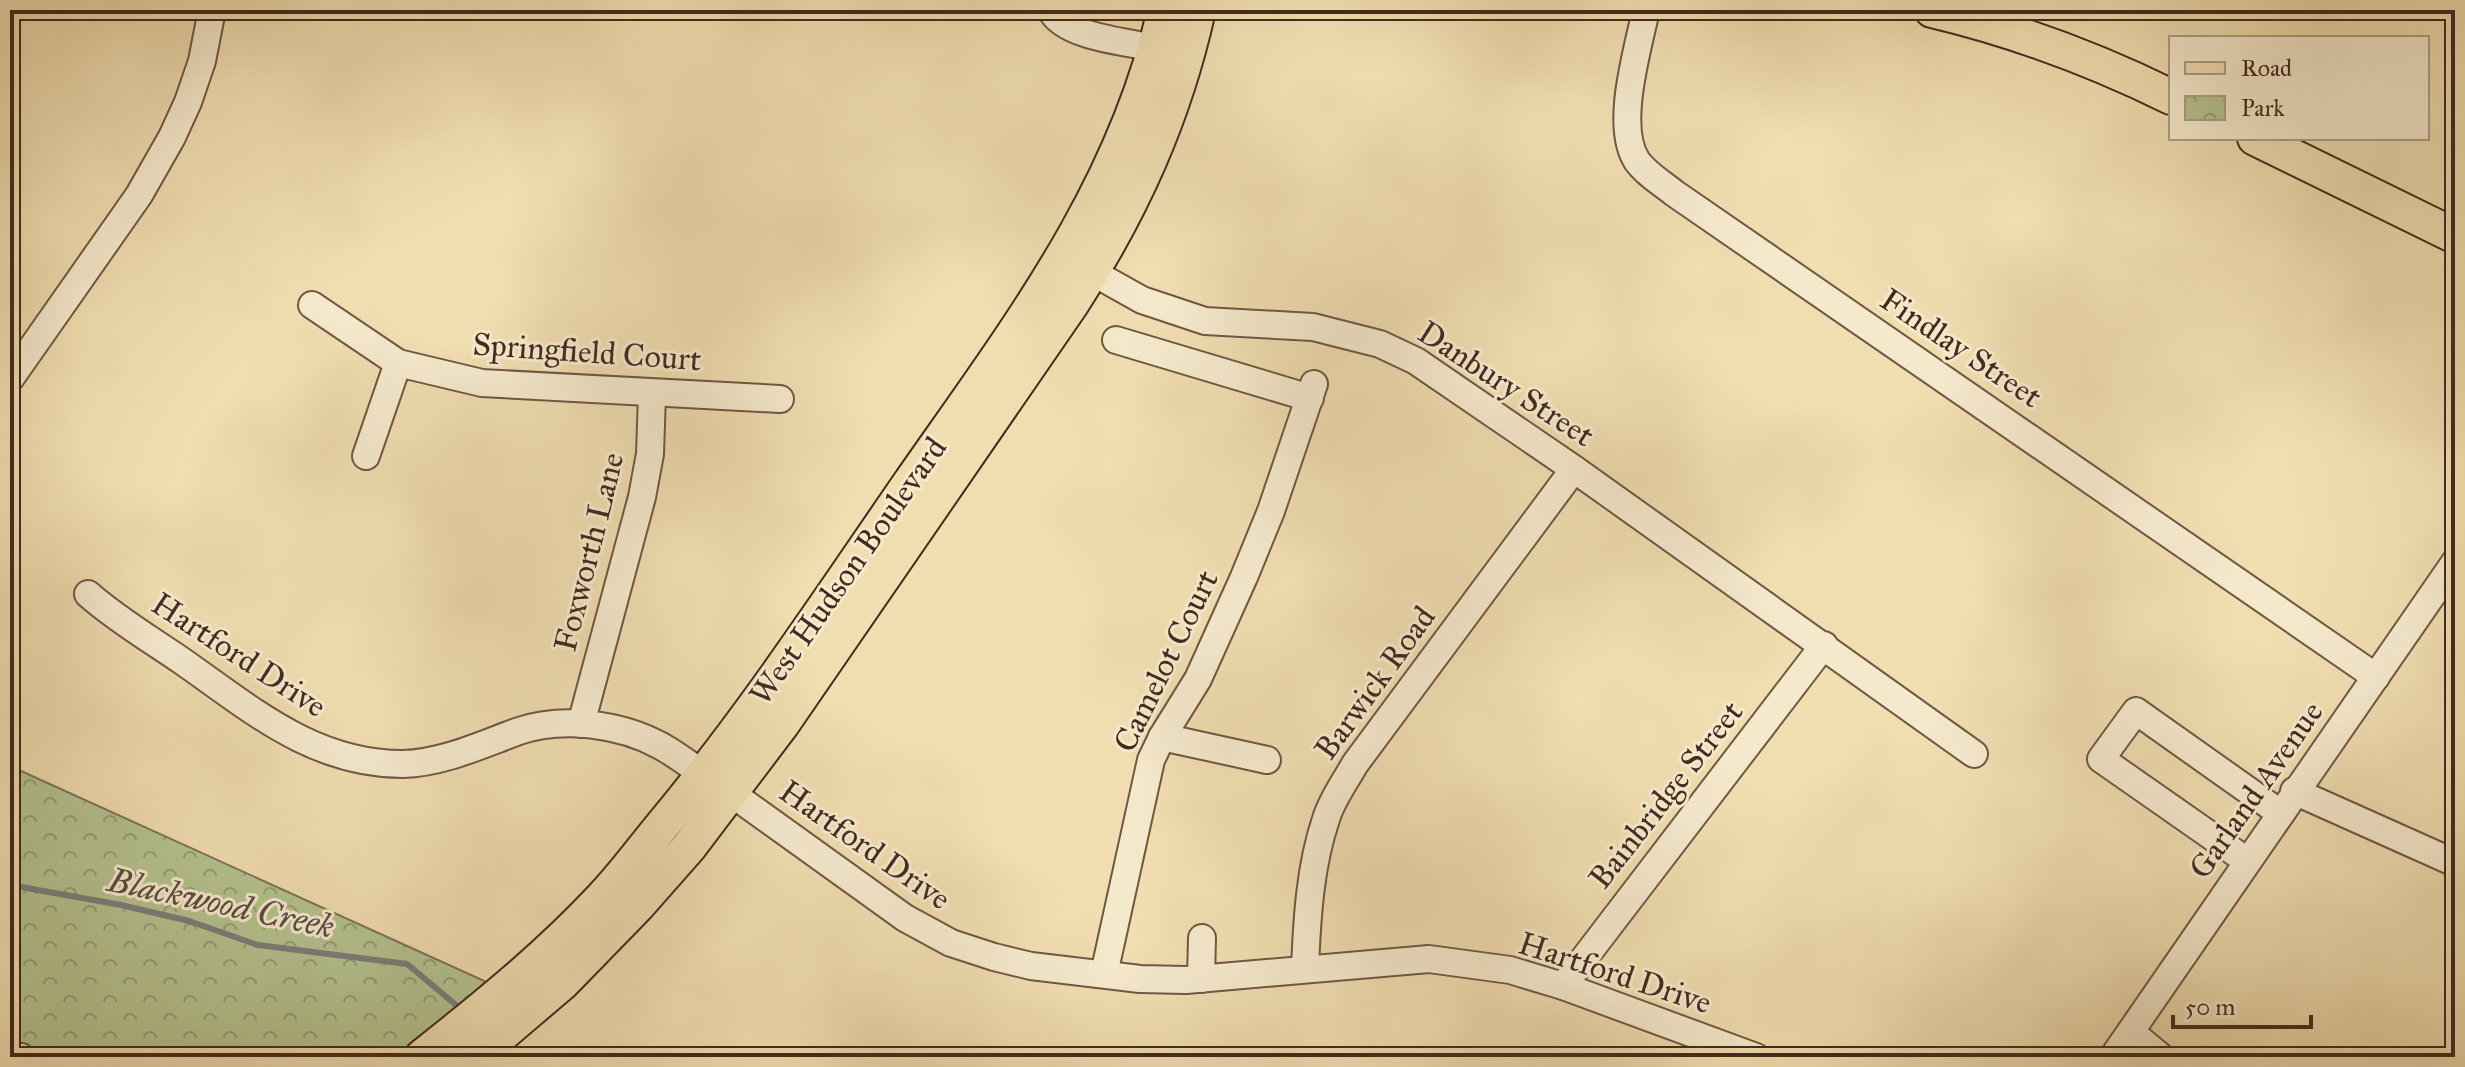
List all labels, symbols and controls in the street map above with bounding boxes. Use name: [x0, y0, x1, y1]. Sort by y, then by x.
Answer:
legend: [2169, 36, 2429, 140]
text: Road: [2241, 53, 2292, 83]
text: Park: [2241, 93, 2285, 123]
street label: Findlay Street: [1873, 280, 2049, 416]
street label: Danbury Street: [1411, 313, 1601, 455]
street label: Springfield Court: [471, 325, 703, 379]
street label: West Hudson Boulevard: [741, 430, 955, 712]
street label: Foxworth Lane: [545, 449, 633, 655]
street label: Camelot Court: [1105, 564, 1227, 758]
street label: Hartford Drive: [144, 584, 334, 726]
street label: Barwick Road: [1306, 599, 1444, 767]
street label: Bainbridge Street: [1581, 693, 1751, 897]
street label: Garland Avenue: [2181, 694, 2331, 886]
street label: Hartford Drive: [772, 772, 958, 918]
water label: Blackwood Creek: [102, 859, 338, 947]
street label: Hartford Drive: [1514, 924, 1716, 1022]
scale bar: [2173, 979, 2311, 1029]
text: 50 m: [2185, 992, 2235, 1022]

